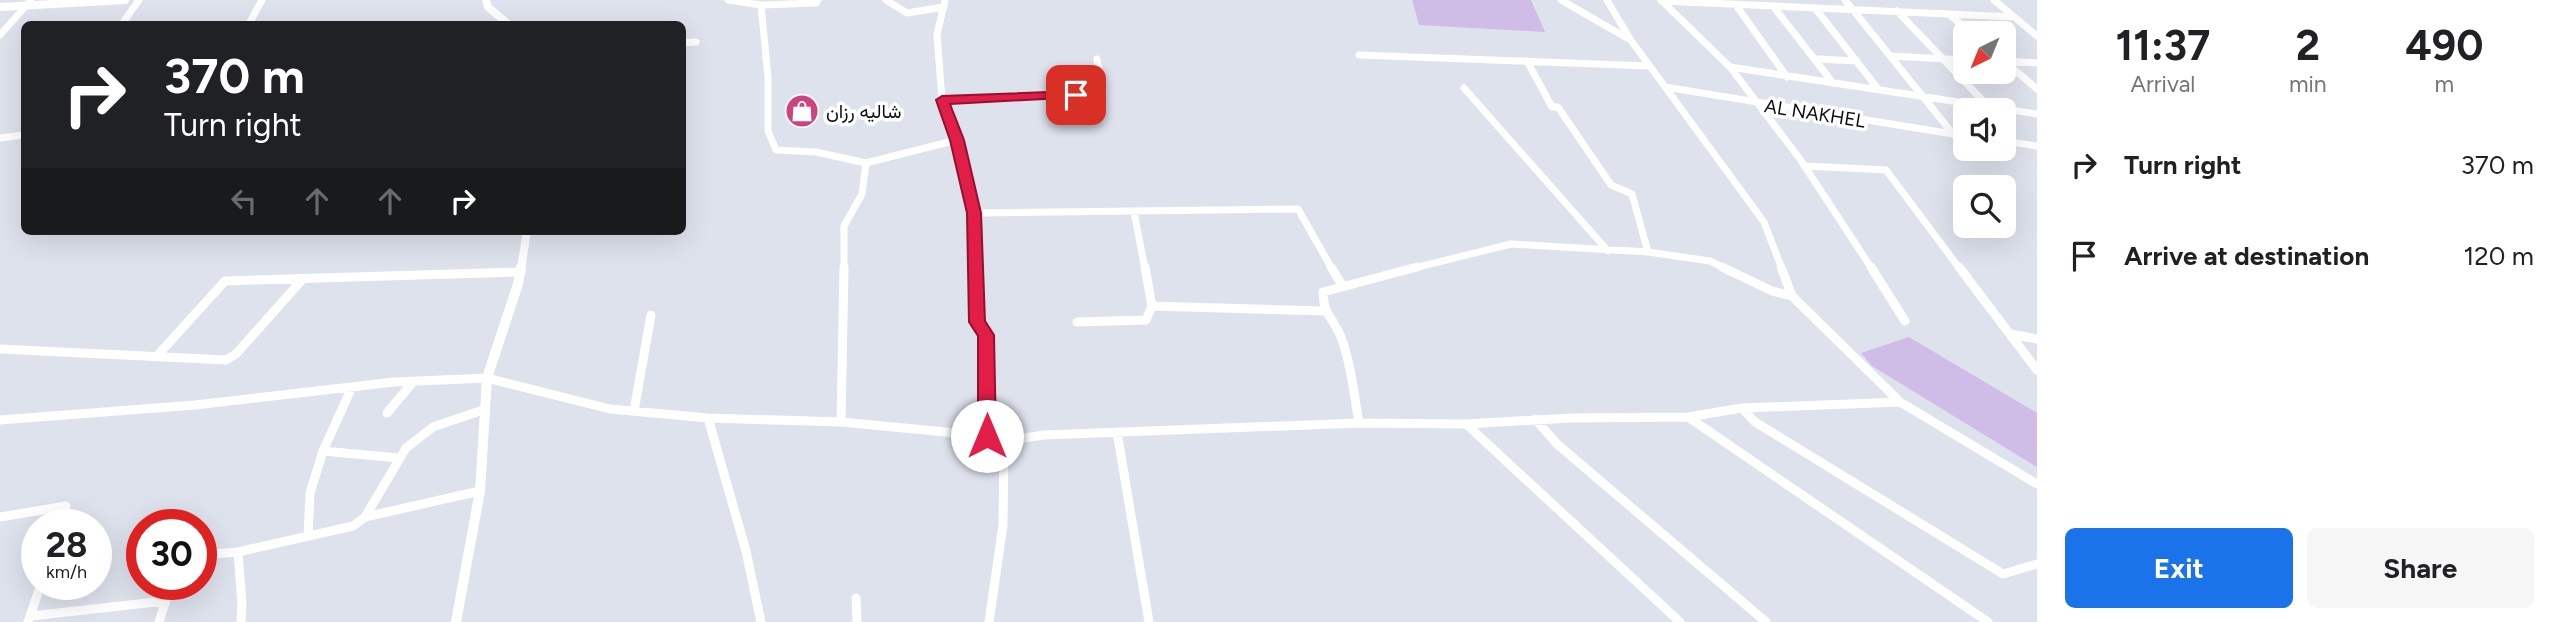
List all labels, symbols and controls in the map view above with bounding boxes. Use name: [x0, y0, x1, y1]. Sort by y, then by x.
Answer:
text: 11:37: [2116, 20, 2210, 71]
text: 2: [2296, 20, 2320, 71]
text: 490: [2405, 20, 2483, 71]
north arrow: [1953, 21, 2016, 84]
map controls: [1953, 21, 2016, 238]
text: 370 m: [164, 46, 305, 105]
icon: right: [49, 49, 140, 140]
pin: [1046, 65, 1106, 125]
text: Arrival: [2130, 70, 2195, 98]
text: min: [2289, 70, 2327, 98]
text: m: [2435, 70, 2454, 98]
icon: arrive: [1057, 76, 1095, 114]
shop icon: شاليه رزان: [783, 92, 821, 130]
street label: AL NAKHEL: [1763, 94, 1867, 133]
button: sound: [1953, 98, 2016, 161]
place label: شاليه رزان: [826, 100, 902, 123]
text: Turn right: [164, 106, 302, 144]
icon: right: [2065, 146, 2103, 184]
text: Turn right: [2124, 149, 2241, 181]
text: 370 m: [2461, 149, 2534, 181]
button: search: [1953, 175, 2016, 238]
icon: left: [225, 182, 263, 220]
icon: ahead: [298, 182, 336, 220]
icon: ahead: [371, 182, 409, 220]
icon: right: [444, 182, 482, 220]
icon: arrive: [2065, 237, 2103, 275]
text: Arrive at destination: [2124, 240, 2369, 272]
text: 120 m: [2464, 240, 2534, 272]
position arrow: [950, 399, 1024, 473]
speed limit sign: 30: [126, 509, 217, 600]
text: 28: [46, 524, 87, 566]
button: Exit: [2065, 528, 2293, 608]
button: Share: [2307, 528, 2534, 608]
text: km/h: [46, 561, 87, 583]

